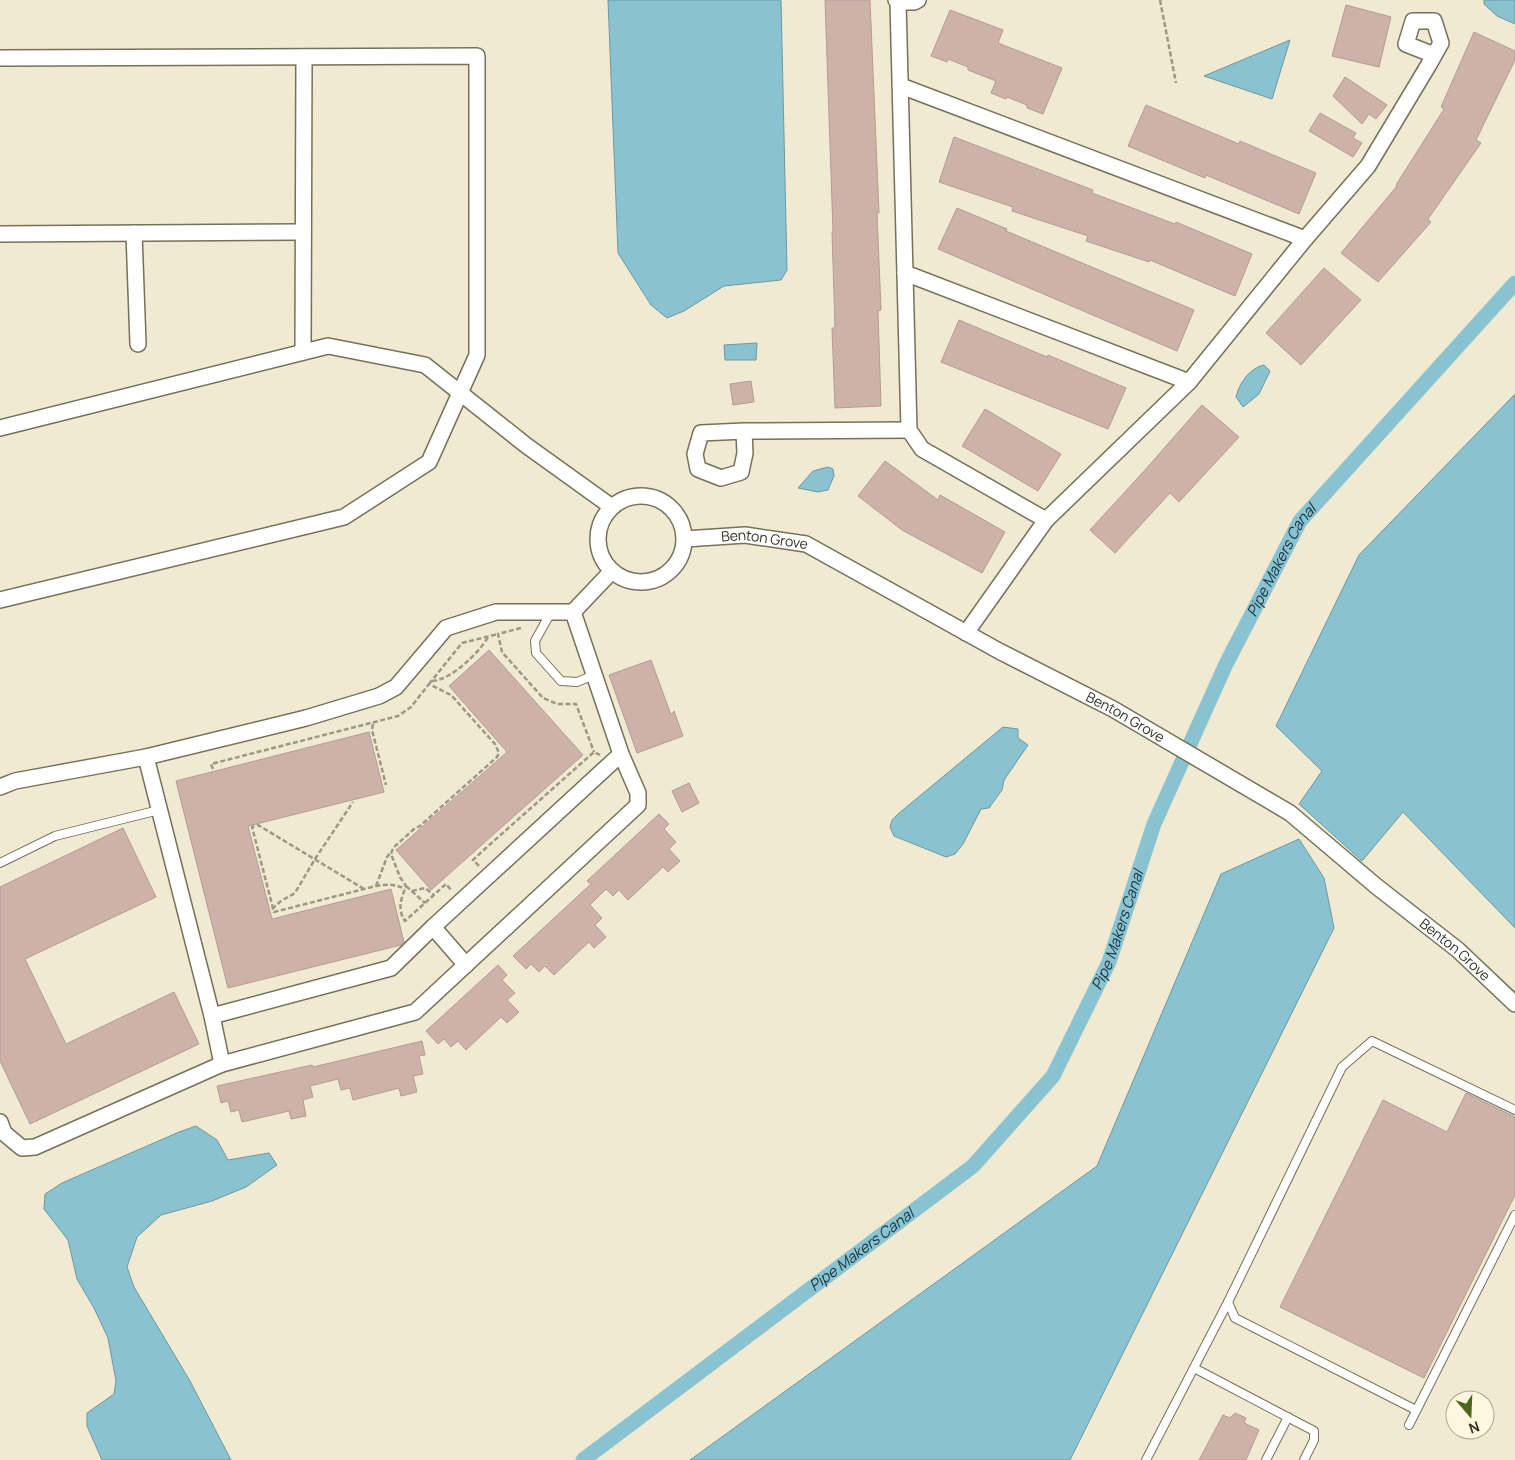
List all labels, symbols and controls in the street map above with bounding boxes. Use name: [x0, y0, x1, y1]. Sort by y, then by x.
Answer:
water label: Pipe Makers Canal: [1241, 497, 1322, 620]
street label: Benton Grove: [721, 525, 809, 553]
street label: Benton Grove: [1083, 687, 1168, 746]
water label: Pipe Makers Canal: [1086, 865, 1149, 993]
street label: Benton Grove: [1416, 914, 1495, 985]
water label: Pipe Makers Canal: [805, 1202, 920, 1296]
north arrow: [1445, 1390, 1495, 1440]
text: N: [1467, 1417, 1482, 1438]

